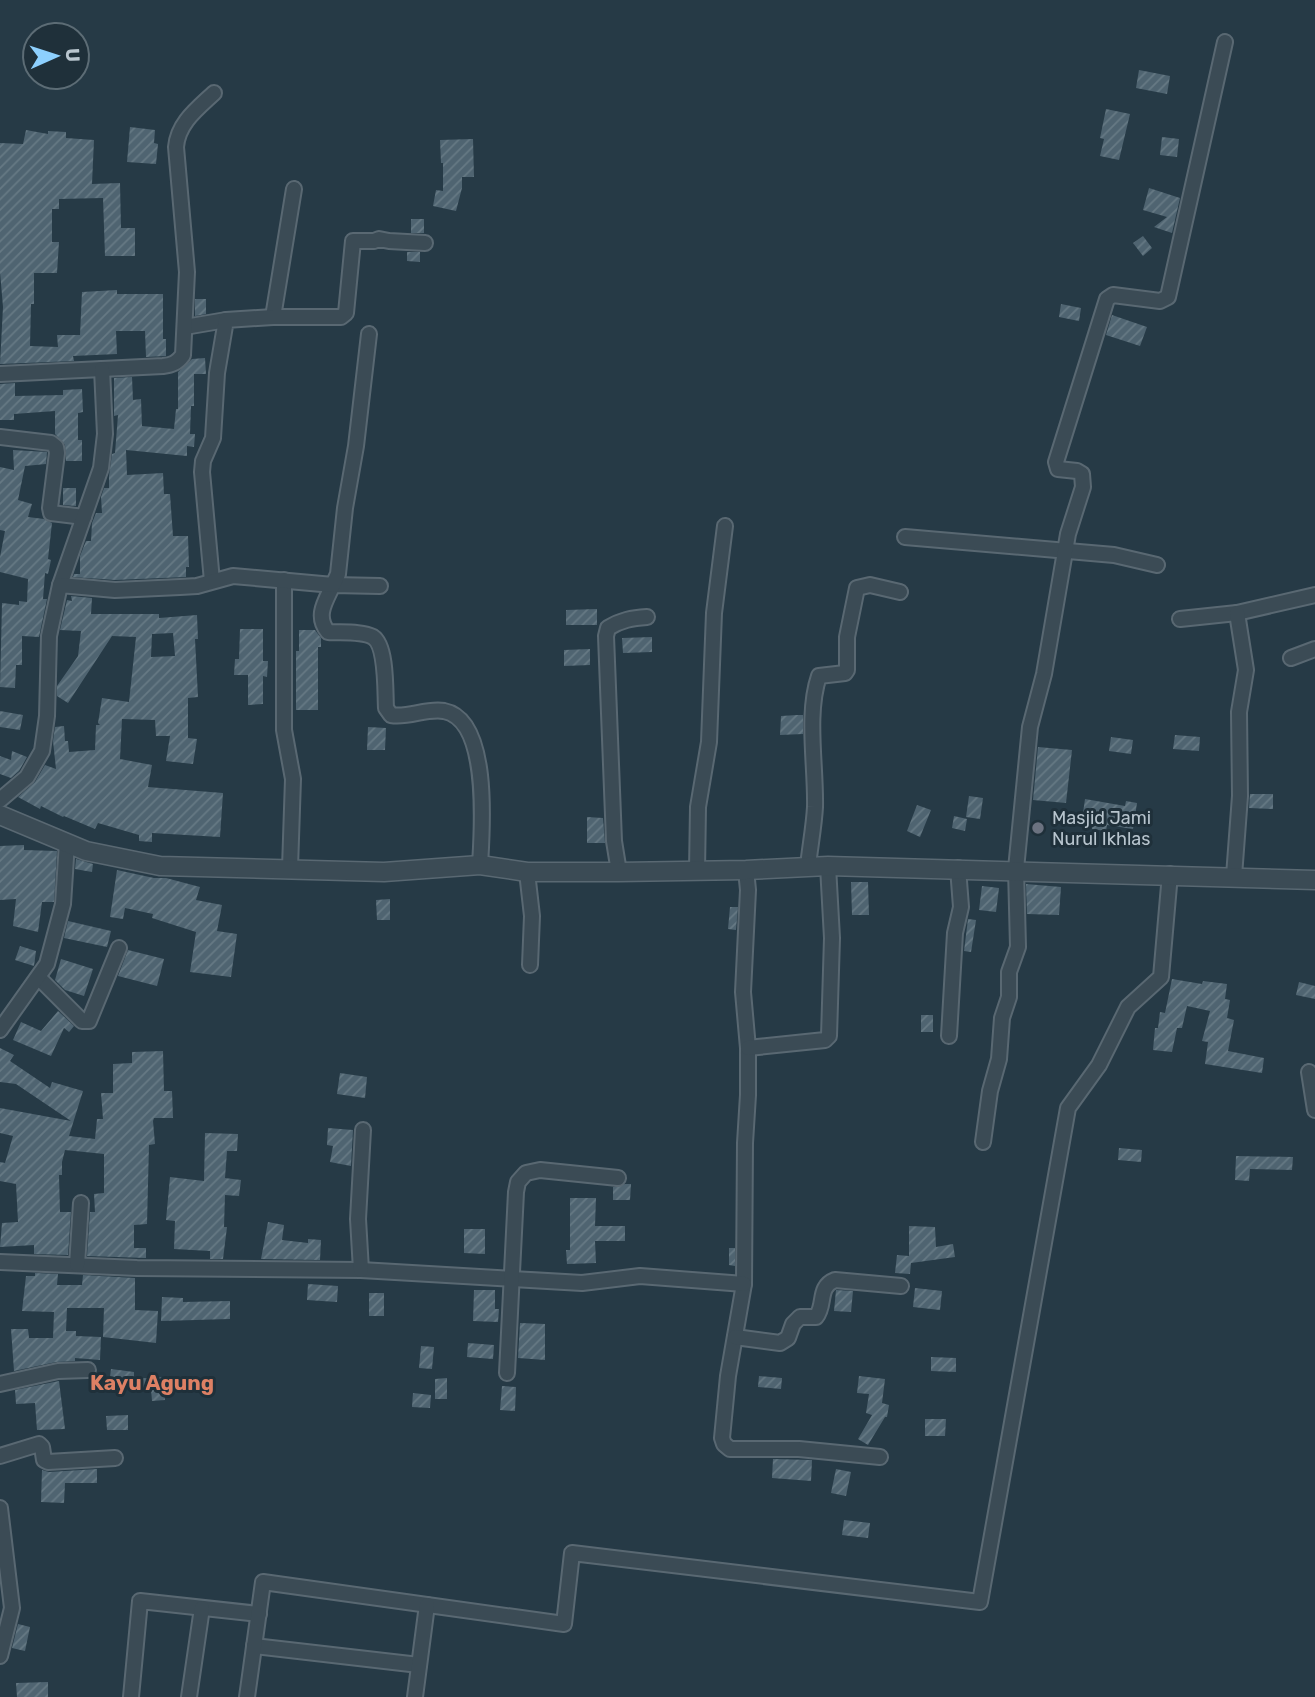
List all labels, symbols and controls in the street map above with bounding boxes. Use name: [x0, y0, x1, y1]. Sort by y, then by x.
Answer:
north arrow: [21, 21, 91, 91]
text: U: [61, 48, 84, 63]
place label: Masjid Jami Nurul Ikhlas: [1052, 807, 1151, 850]
marker: Masjid Jami Nurul Ikhlas: [1030, 820, 1046, 836]
district label: Kayu Agung: [90, 1370, 214, 1395]

